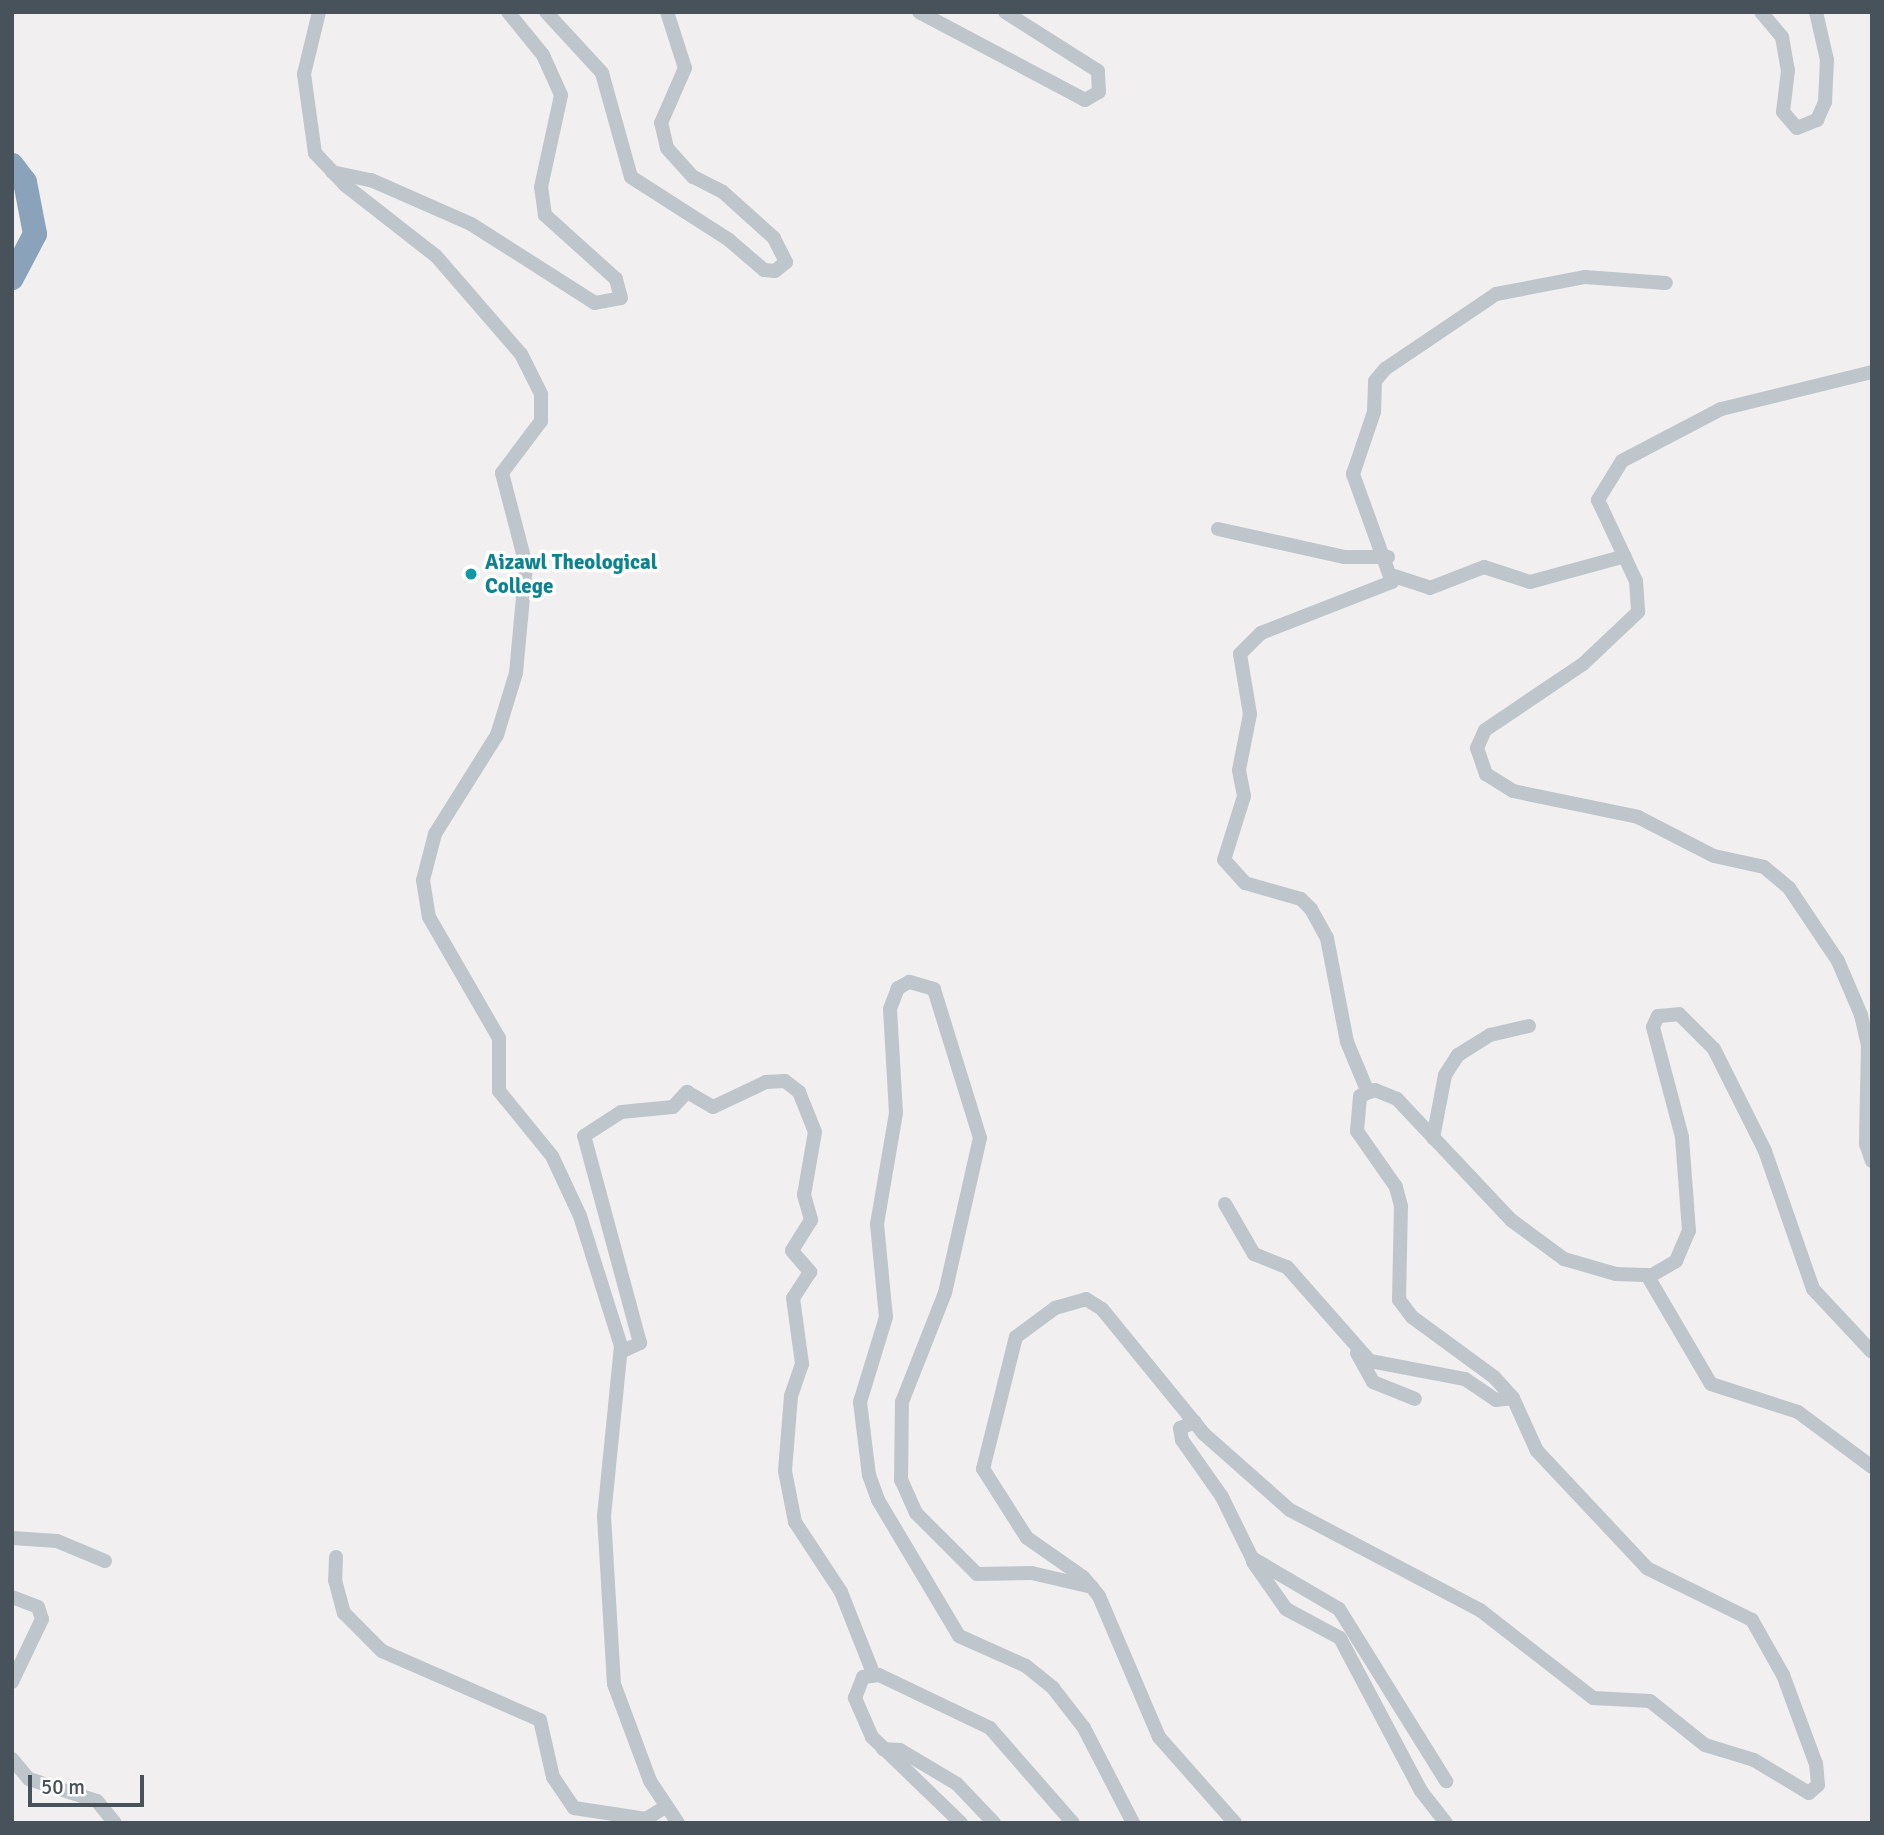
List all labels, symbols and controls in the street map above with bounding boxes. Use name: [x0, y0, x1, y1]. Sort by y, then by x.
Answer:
place label: Aizawl Theological College: [485, 549, 657, 599]
marker: Aizawl Theological College: [463, 566, 479, 582]
scale bar: [32, 1762, 147, 1806]
text: 50 m: [41, 1774, 85, 1800]

